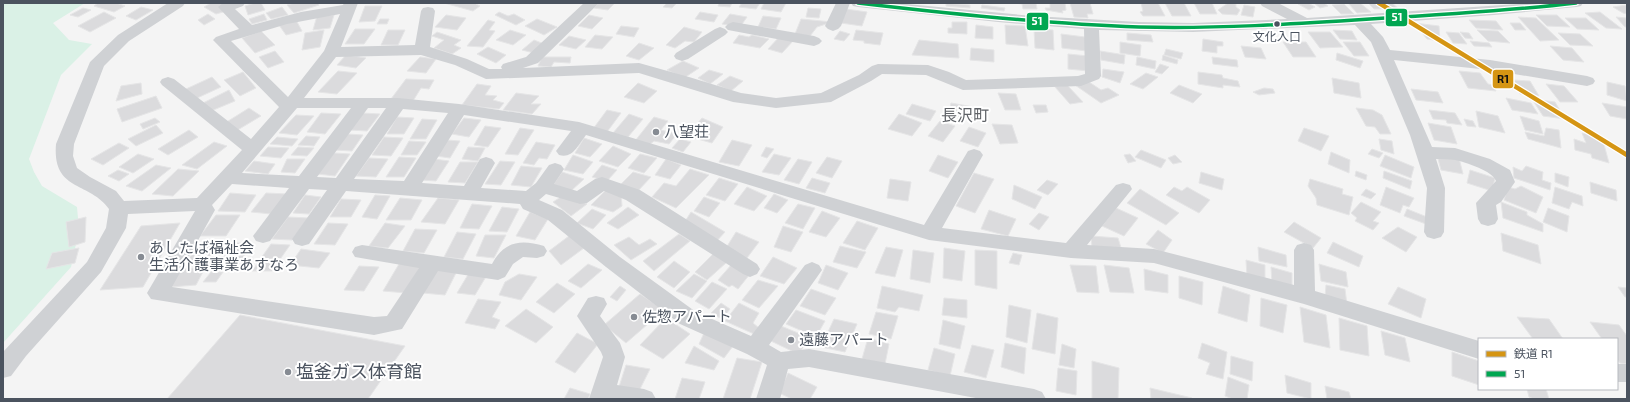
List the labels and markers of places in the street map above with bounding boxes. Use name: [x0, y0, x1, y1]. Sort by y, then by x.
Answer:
marker: 文化入口: [1272, 19, 1282, 29]
place label: 文化入口: [1253, 29, 1301, 43]
place label: 八望荘: [664, 122, 709, 140]
marker: 八望荘: [651, 127, 661, 137]
place label: あしたば福祉会 生活介護事業あすなろ: [149, 238, 299, 273]
marker: あしたば福祉会 生活介護事業あすなろ: [136, 252, 146, 262]
place label: 佐惣アパート: [642, 307, 732, 325]
marker: 佐惣アパート: [629, 312, 639, 322]
place label: 遠藤アパート: [799, 330, 889, 348]
marker: 遠藤アパート: [786, 335, 796, 345]
place label: 塩釜ガス体育館: [296, 360, 422, 382]
marker: 塩釜ガス体育館: [283, 367, 293, 377]

